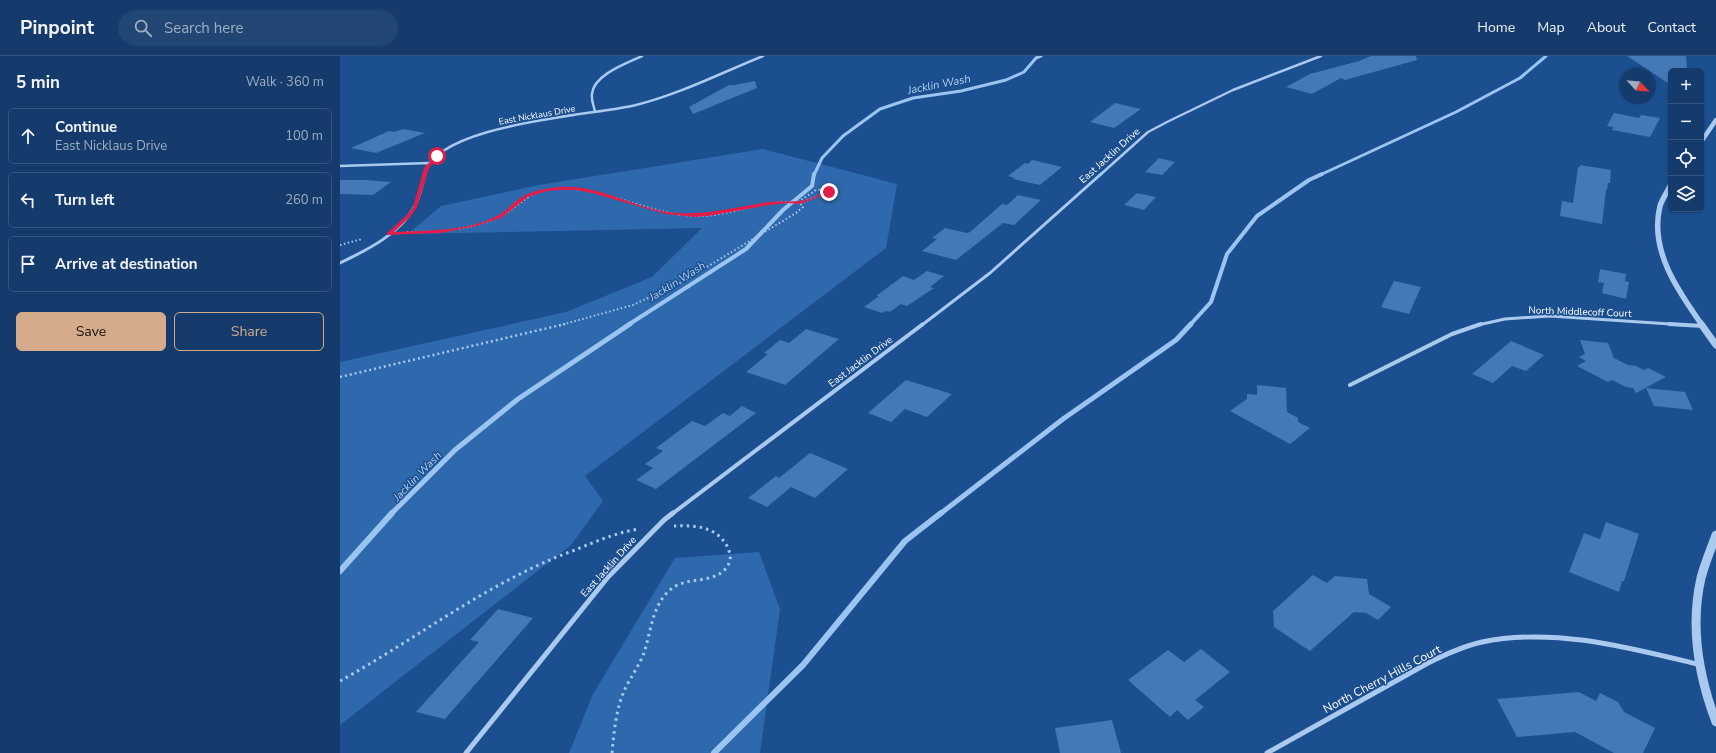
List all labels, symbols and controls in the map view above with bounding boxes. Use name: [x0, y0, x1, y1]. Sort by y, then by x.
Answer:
search box: [118, 10, 398, 46]
text: Pinpoint: [20, 15, 94, 41]
icon: search: [132, 17, 154, 39]
text: Search here: [164, 18, 243, 38]
text: Home: [1477, 18, 1515, 37]
text: Map: [1537, 18, 1565, 37]
text: About: [1587, 18, 1626, 37]
text: Contact: [1648, 18, 1696, 37]
north arrow: [1620, 68, 1656, 104]
map controls: [1668, 68, 1704, 212]
button: +: [1668, 68, 1704, 104]
text: 5 min: [16, 71, 60, 94]
water label: Jacklin Wash: [905, 71, 972, 98]
text: Walk · 360 m: [246, 73, 324, 91]
street label: East Nicklaus Drive: [498, 102, 576, 128]
button: −: [1668, 104, 1704, 140]
text: Continue: [55, 117, 117, 137]
icon: ahead: [17, 125, 39, 147]
street label: East Jacklin Drive: [1076, 125, 1143, 187]
text: 100 m: [285, 127, 323, 145]
text: East Nicklaus Drive: [55, 137, 167, 155]
button: locate: [1668, 140, 1704, 176]
route start: [428, 147, 446, 165]
button: layers: [1668, 176, 1704, 212]
route end: [820, 183, 838, 201]
icon: left: [17, 189, 39, 211]
text: Turn left: [55, 190, 114, 210]
text: 260 m: [285, 191, 323, 209]
icon: arrive: [17, 253, 39, 275]
text: Arrive at destination: [55, 254, 198, 274]
water label: Jacklin Wash: [645, 258, 708, 305]
street label: North Middlecoff Court: [1528, 303, 1632, 321]
button: Save: [16, 312, 166, 351]
button: Share: [174, 312, 324, 351]
street label: East Jacklin Drive: [826, 333, 896, 391]
water label: Jacklin Wash: [389, 448, 445, 505]
street label: East Jacklin Drive: [578, 533, 640, 600]
street label: North Cherry Hills Court: [1320, 641, 1444, 717]

